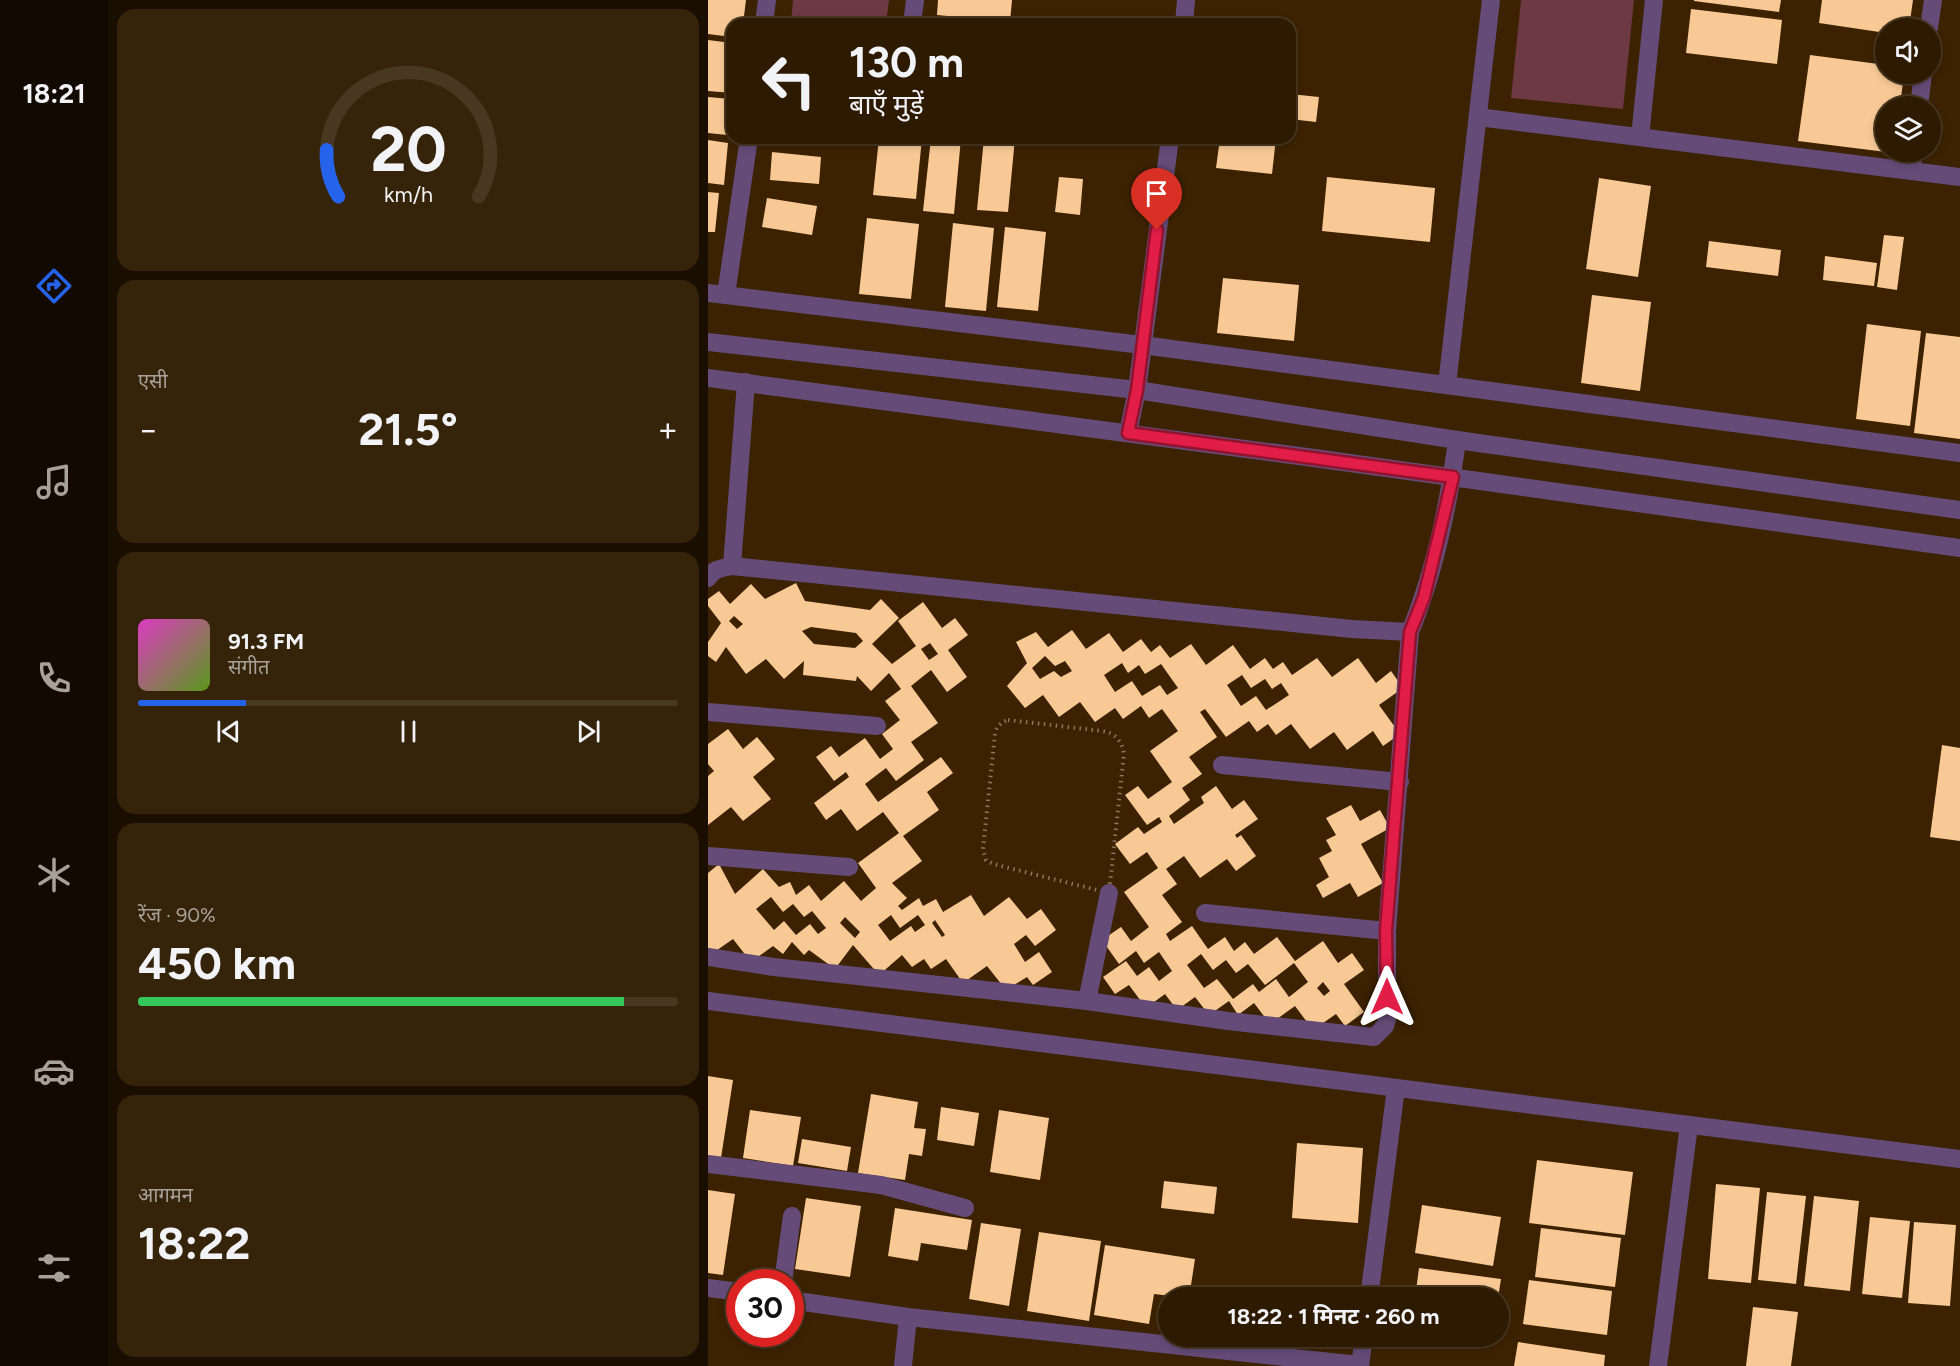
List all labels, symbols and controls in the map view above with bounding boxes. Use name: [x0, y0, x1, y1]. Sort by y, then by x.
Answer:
map controls: [1875, 18, 1941, 162]
button: sound: [1875, 18, 1941, 84]
text: 130 m: [849, 37, 964, 88]
icon: left: [750, 42, 828, 120]
text: 18:21: [22, 77, 86, 110]
text: बाएँ मुड़ें: [849, 88, 924, 121]
button: layers: [1875, 96, 1941, 162]
text: 20: [370, 112, 446, 187]
pin: [1131, 168, 1182, 230]
icon: arrive: [1140, 177, 1173, 210]
text: km/h: [384, 183, 432, 208]
icon: directions: [33, 265, 75, 307]
text: एसी: [138, 369, 168, 393]
text: 21.5°: [358, 402, 458, 456]
text: −: [138, 410, 159, 449]
text: +: [657, 410, 678, 449]
icon: music: [33, 461, 75, 503]
text: 91.3 FM: [228, 628, 304, 655]
text: संगीत: [228, 655, 269, 679]
icon: phone: [33, 657, 75, 699]
icon: previous: [212, 715, 245, 748]
icon: pause: [392, 715, 425, 748]
icon: next: [572, 715, 605, 748]
icon: climate: [33, 854, 75, 896]
text: रेंज · 90%: [138, 903, 216, 927]
text: 450 km: [138, 936, 296, 990]
position arrow: [1355, 965, 1419, 1029]
icon: car: [33, 1050, 75, 1092]
text: आगमन: [138, 1183, 193, 1207]
text: 18:22: [138, 1216, 250, 1270]
icon: filters: [33, 1247, 75, 1289]
speed limit sign: 30: [726, 1269, 804, 1347]
text: 18:22 · 1 मिनट · 260 m: [1227, 1303, 1440, 1330]

